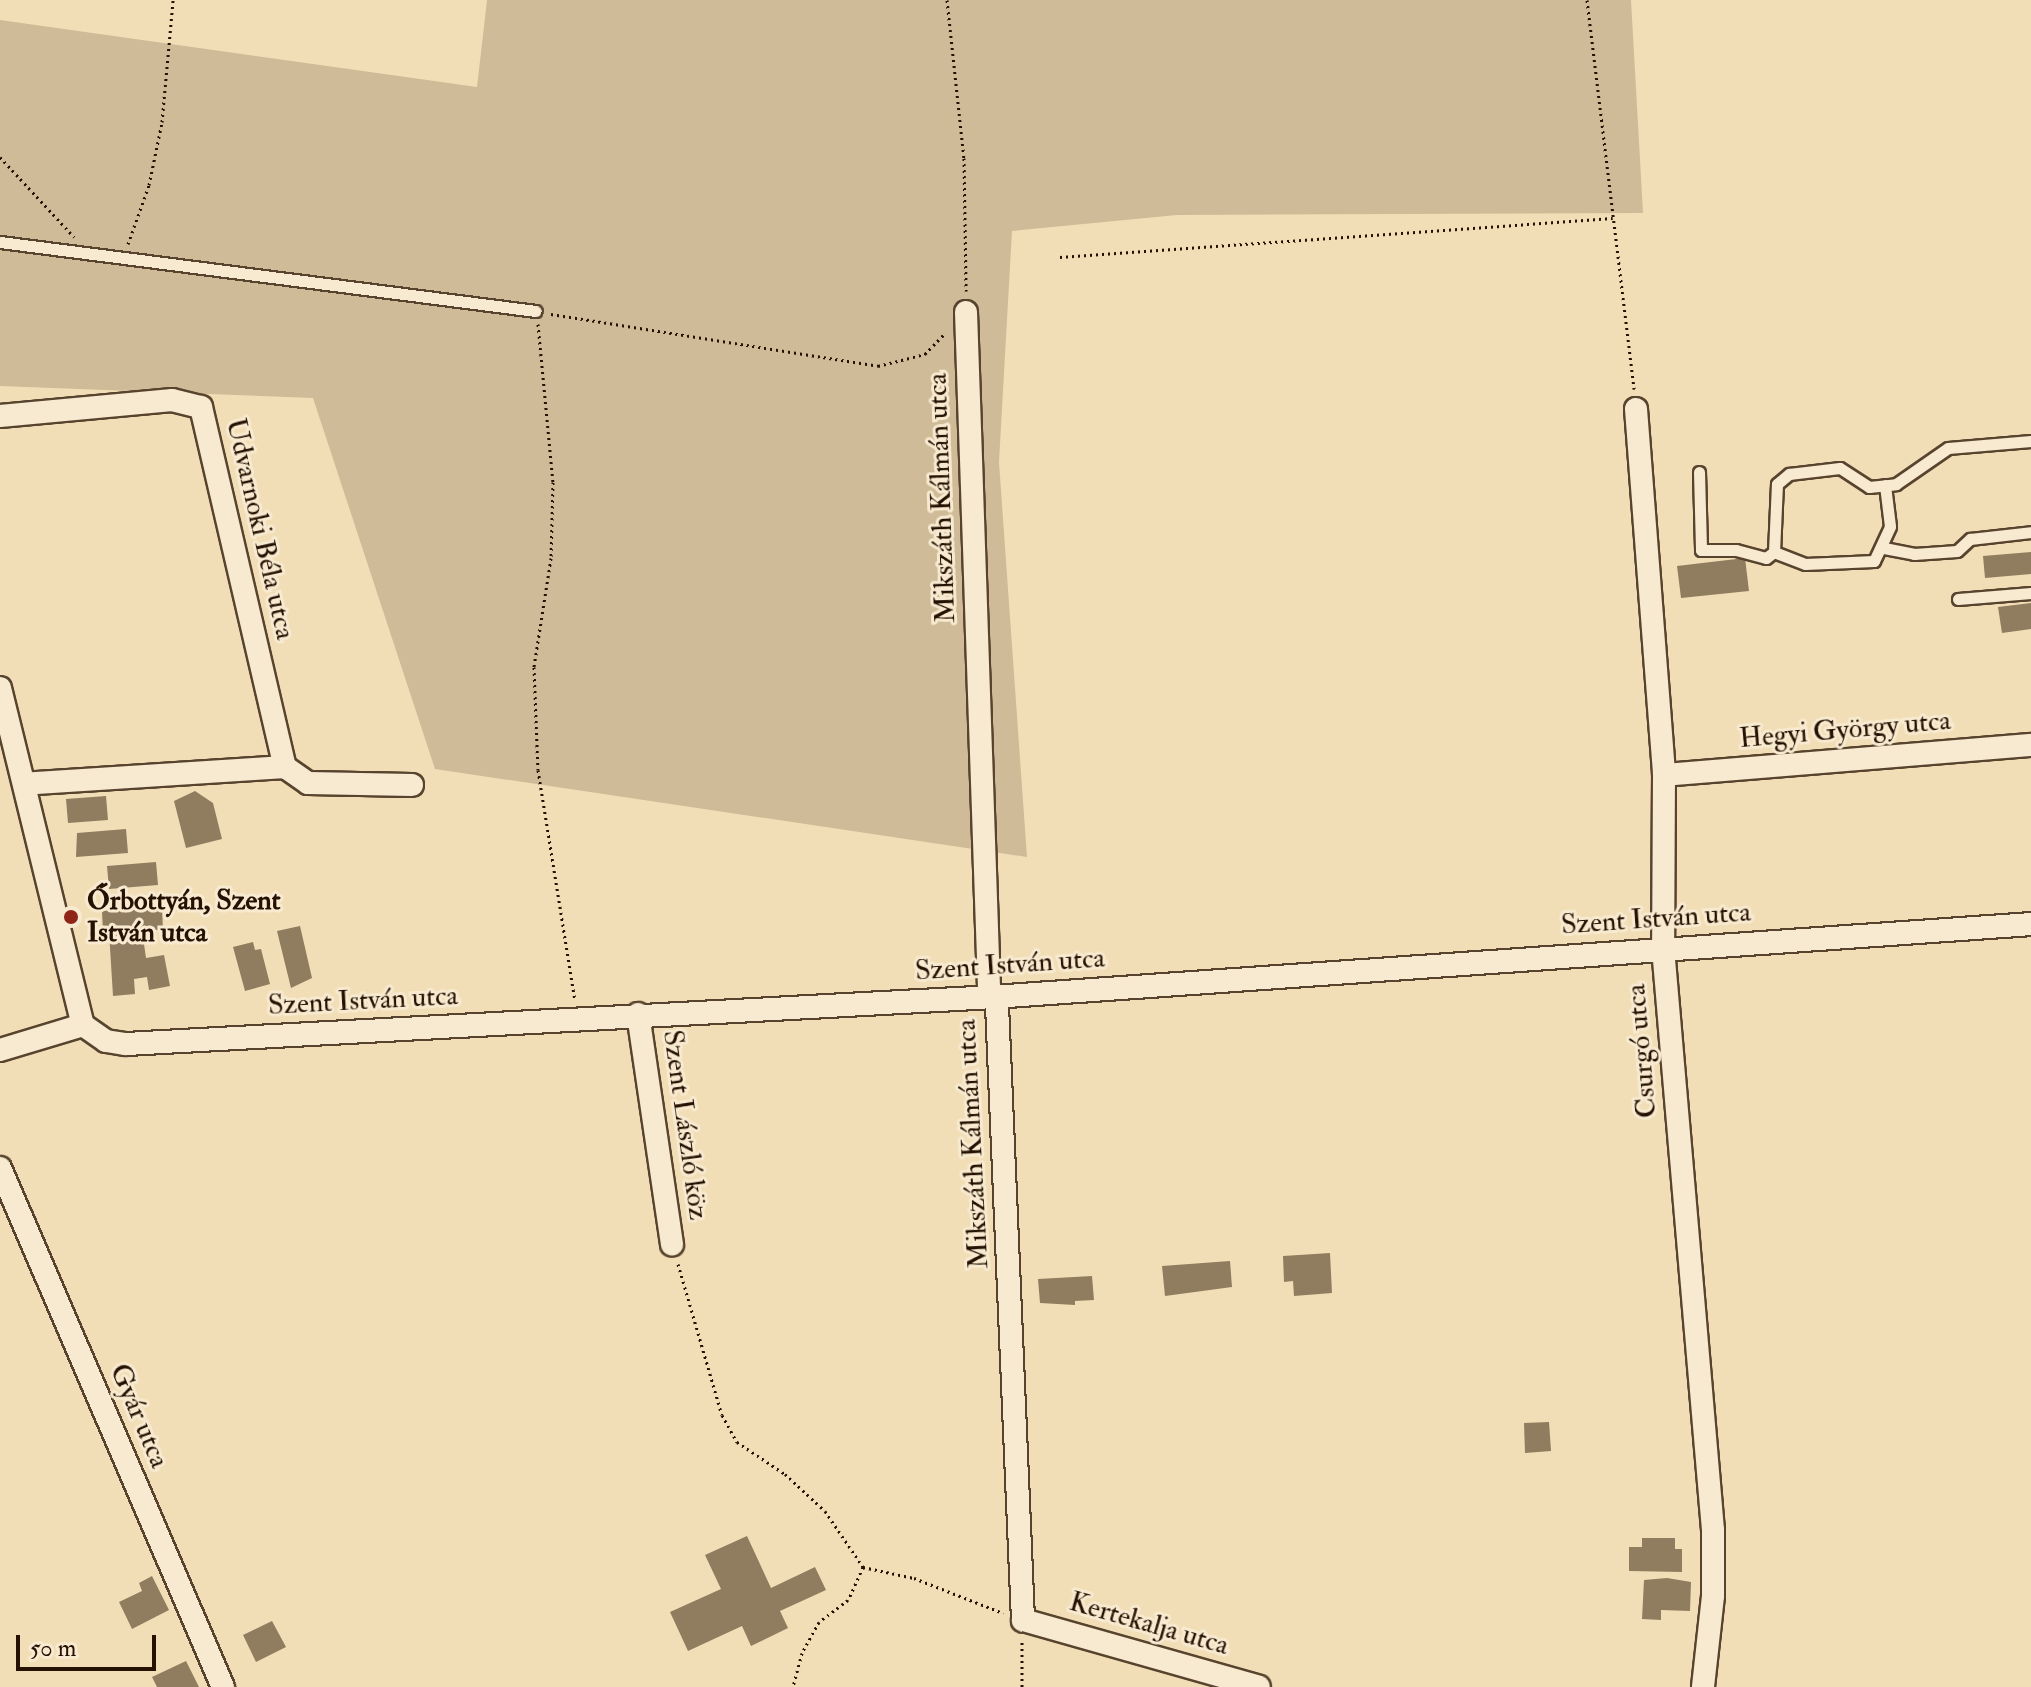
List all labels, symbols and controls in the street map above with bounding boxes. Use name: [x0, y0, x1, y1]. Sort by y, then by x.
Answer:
street label: Mikszáth Kálmán utca: [921, 372, 963, 624]
street label: Udvarnoki Béla utca: [218, 415, 302, 643]
street label: Hegyi György utca: [1738, 704, 1952, 756]
place label: Őrbottyán, Szent István utca: [87, 884, 280, 950]
street label: Szent István utca: [1560, 896, 1752, 942]
marker: Őrbottyán, Szent István utca: [62, 908, 80, 926]
street label: Szent István utca: [914, 942, 1106, 988]
street label: Szent István utca: [267, 979, 459, 1023]
street label: Csurgó utca: [1619, 983, 1665, 1119]
street label: Mikszáth Kálmán utca: [950, 1018, 996, 1270]
street label: Szent László köz: [655, 1028, 715, 1222]
street label: Gyár utca: [102, 1359, 176, 1473]
street label: Kertekalja utca: [1066, 1585, 1232, 1663]
scale bar: [20, 1619, 160, 1669]
text: 50 m: [30, 1633, 76, 1664]

